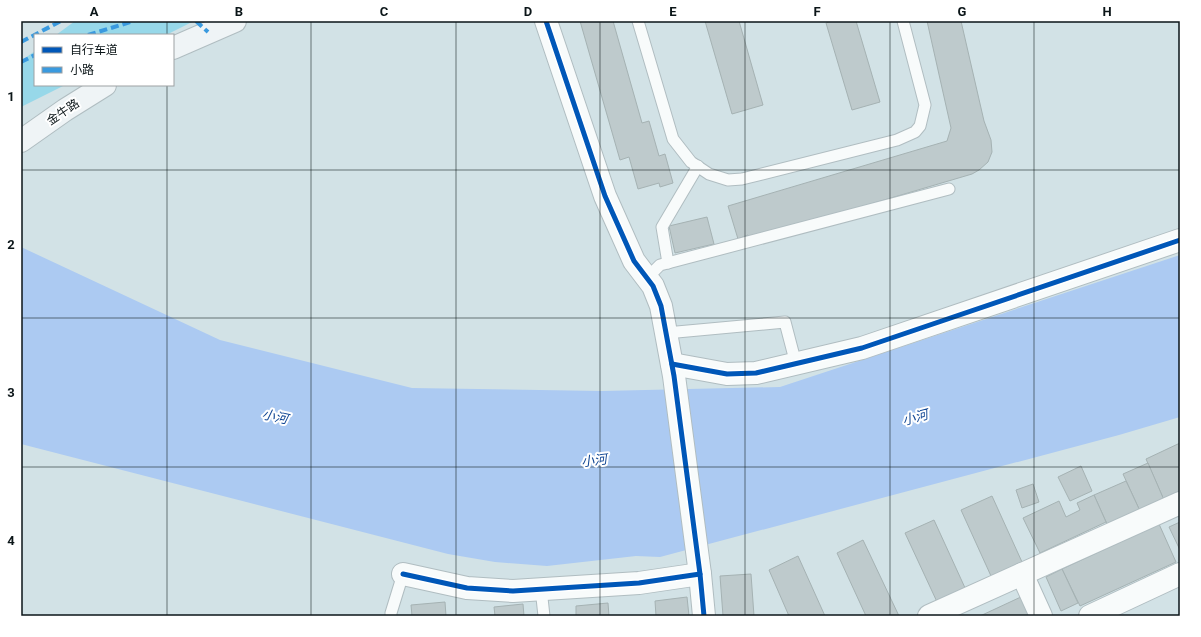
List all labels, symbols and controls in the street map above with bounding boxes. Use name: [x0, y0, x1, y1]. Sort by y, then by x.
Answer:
text: A: [90, 4, 99, 19]
text: B: [235, 4, 243, 19]
text: C: [380, 4, 389, 19]
text: D: [524, 4, 532, 19]
text: E: [669, 4, 677, 19]
text: F: [813, 4, 821, 19]
text: G: [958, 4, 967, 19]
text: H: [1102, 4, 1112, 19]
legend: [34, 34, 174, 86]
text: 自行车道: [70, 43, 118, 57]
text: 小路: [70, 63, 94, 77]
text: 1: [7, 89, 15, 104]
street label: 金牛路: [44, 96, 82, 128]
text: 2: [7, 237, 15, 252]
text: 3: [7, 385, 15, 400]
water label: 小河: [261, 406, 292, 427]
water label: 小河: [901, 406, 933, 428]
water label: 小河: [580, 451, 611, 470]
text: 4: [7, 533, 15, 548]

